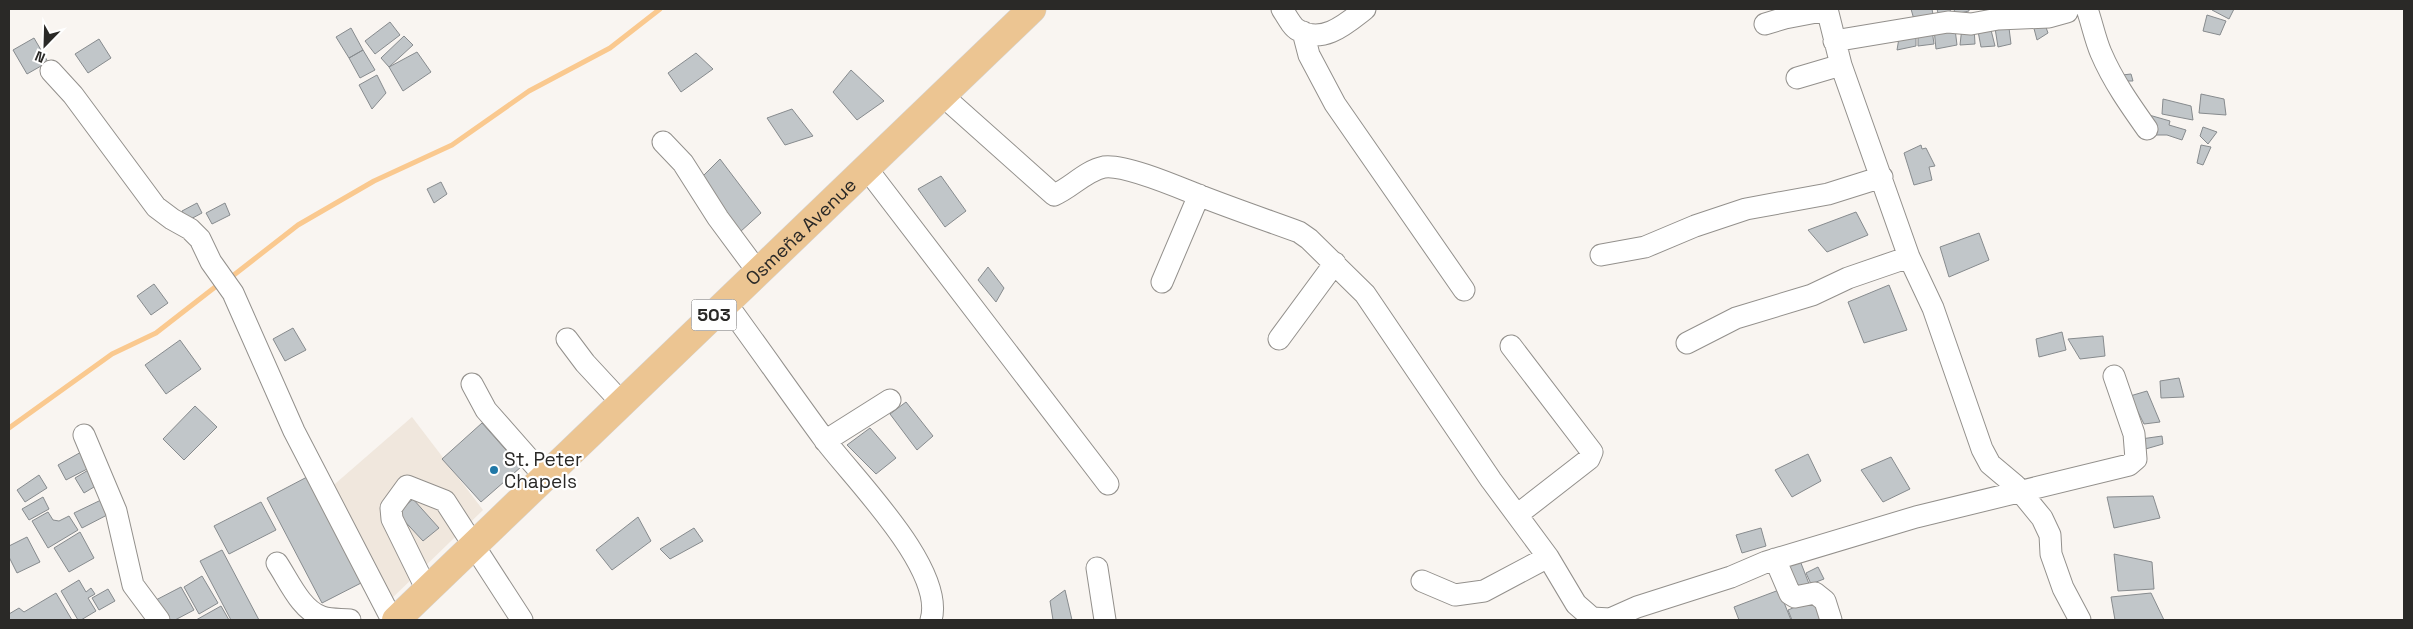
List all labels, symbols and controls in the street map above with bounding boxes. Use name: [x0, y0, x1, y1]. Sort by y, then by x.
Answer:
north arrow: [20, 20, 70, 70]
text: N: [32, 47, 48, 67]
street label: Osmeña Avenue: [740, 173, 862, 291]
road number: 503: [692, 300, 736, 330]
place label: St. Peter Chapels: [504, 447, 582, 494]
marker: St. Peter Chapels: [488, 464, 500, 476]

